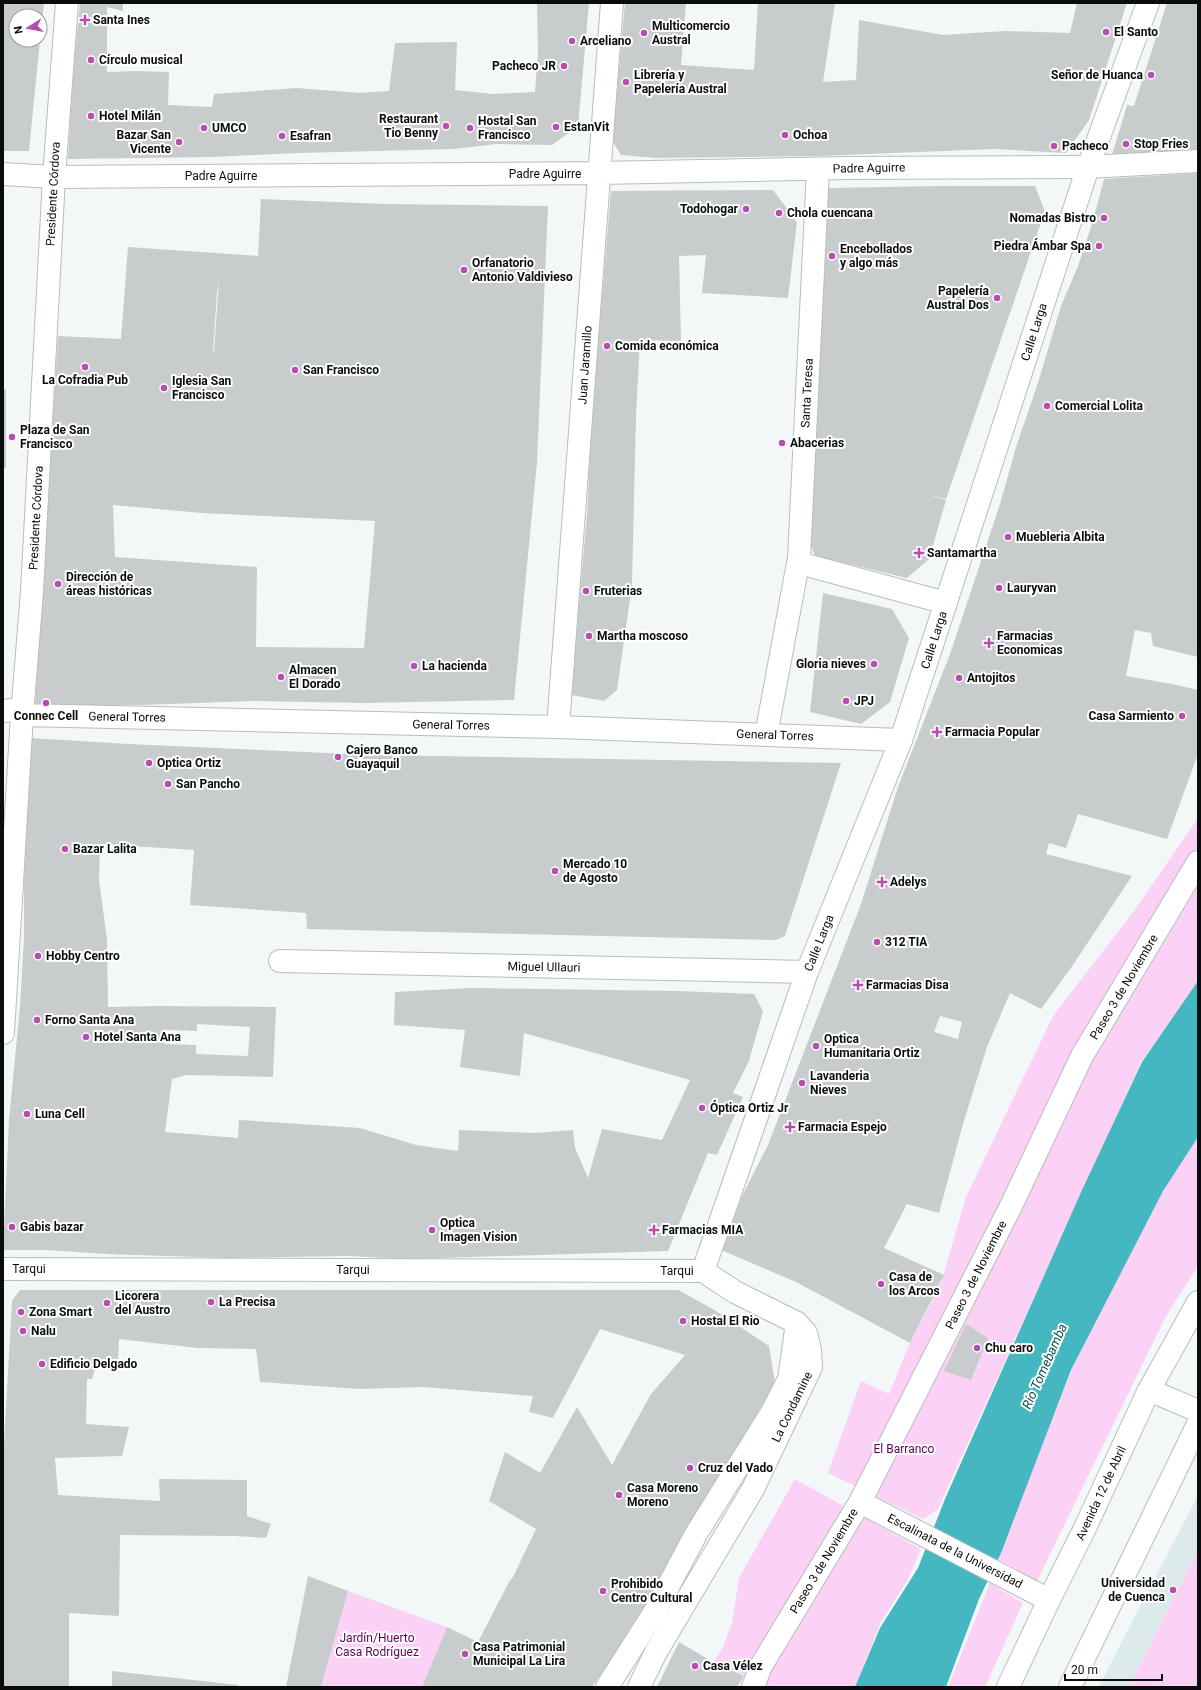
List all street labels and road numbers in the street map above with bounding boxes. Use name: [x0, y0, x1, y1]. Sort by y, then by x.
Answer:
street label: Presidente Córdova: [43, 141, 63, 247]
street label: Padre Aguirre: [833, 160, 905, 176]
street label: Padre Aguirre: [509, 167, 581, 181]
street label: Padre Aguirre: [185, 169, 257, 183]
street label: Calle Larga: [1018, 301, 1050, 363]
street label: Juan Jaramillo: [575, 325, 595, 405]
street label: Santa Teresa: [798, 358, 816, 428]
street label: Presidente Córdova: [26, 465, 46, 571]
street label: Calle Larga: [918, 609, 950, 671]
street label: General Torres: [88, 709, 166, 725]
street label: General Torres: [412, 717, 490, 733]
street label: General Torres: [736, 727, 814, 743]
street label: Calle Larga: [801, 913, 837, 973]
street label: Paseo 3 de Noviembre: [1087, 932, 1161, 1042]
street label: Miguel Ullauri: [508, 959, 581, 975]
street label: Paseo 3 de Noviembre: [942, 1218, 1010, 1332]
street label: Tarqui: [12, 1262, 46, 1276]
street label: Tarqui: [336, 1263, 370, 1277]
street label: Tarqui: [660, 1264, 694, 1278]
street label: La Condamine: [769, 1369, 815, 1445]
street label: Avenida 12 de Abril: [1073, 1444, 1129, 1542]
street label: Paseo 3 de Noviembre: [787, 1506, 861, 1616]
street label: Escalinata de la Universidad: [885, 1511, 1025, 1591]

